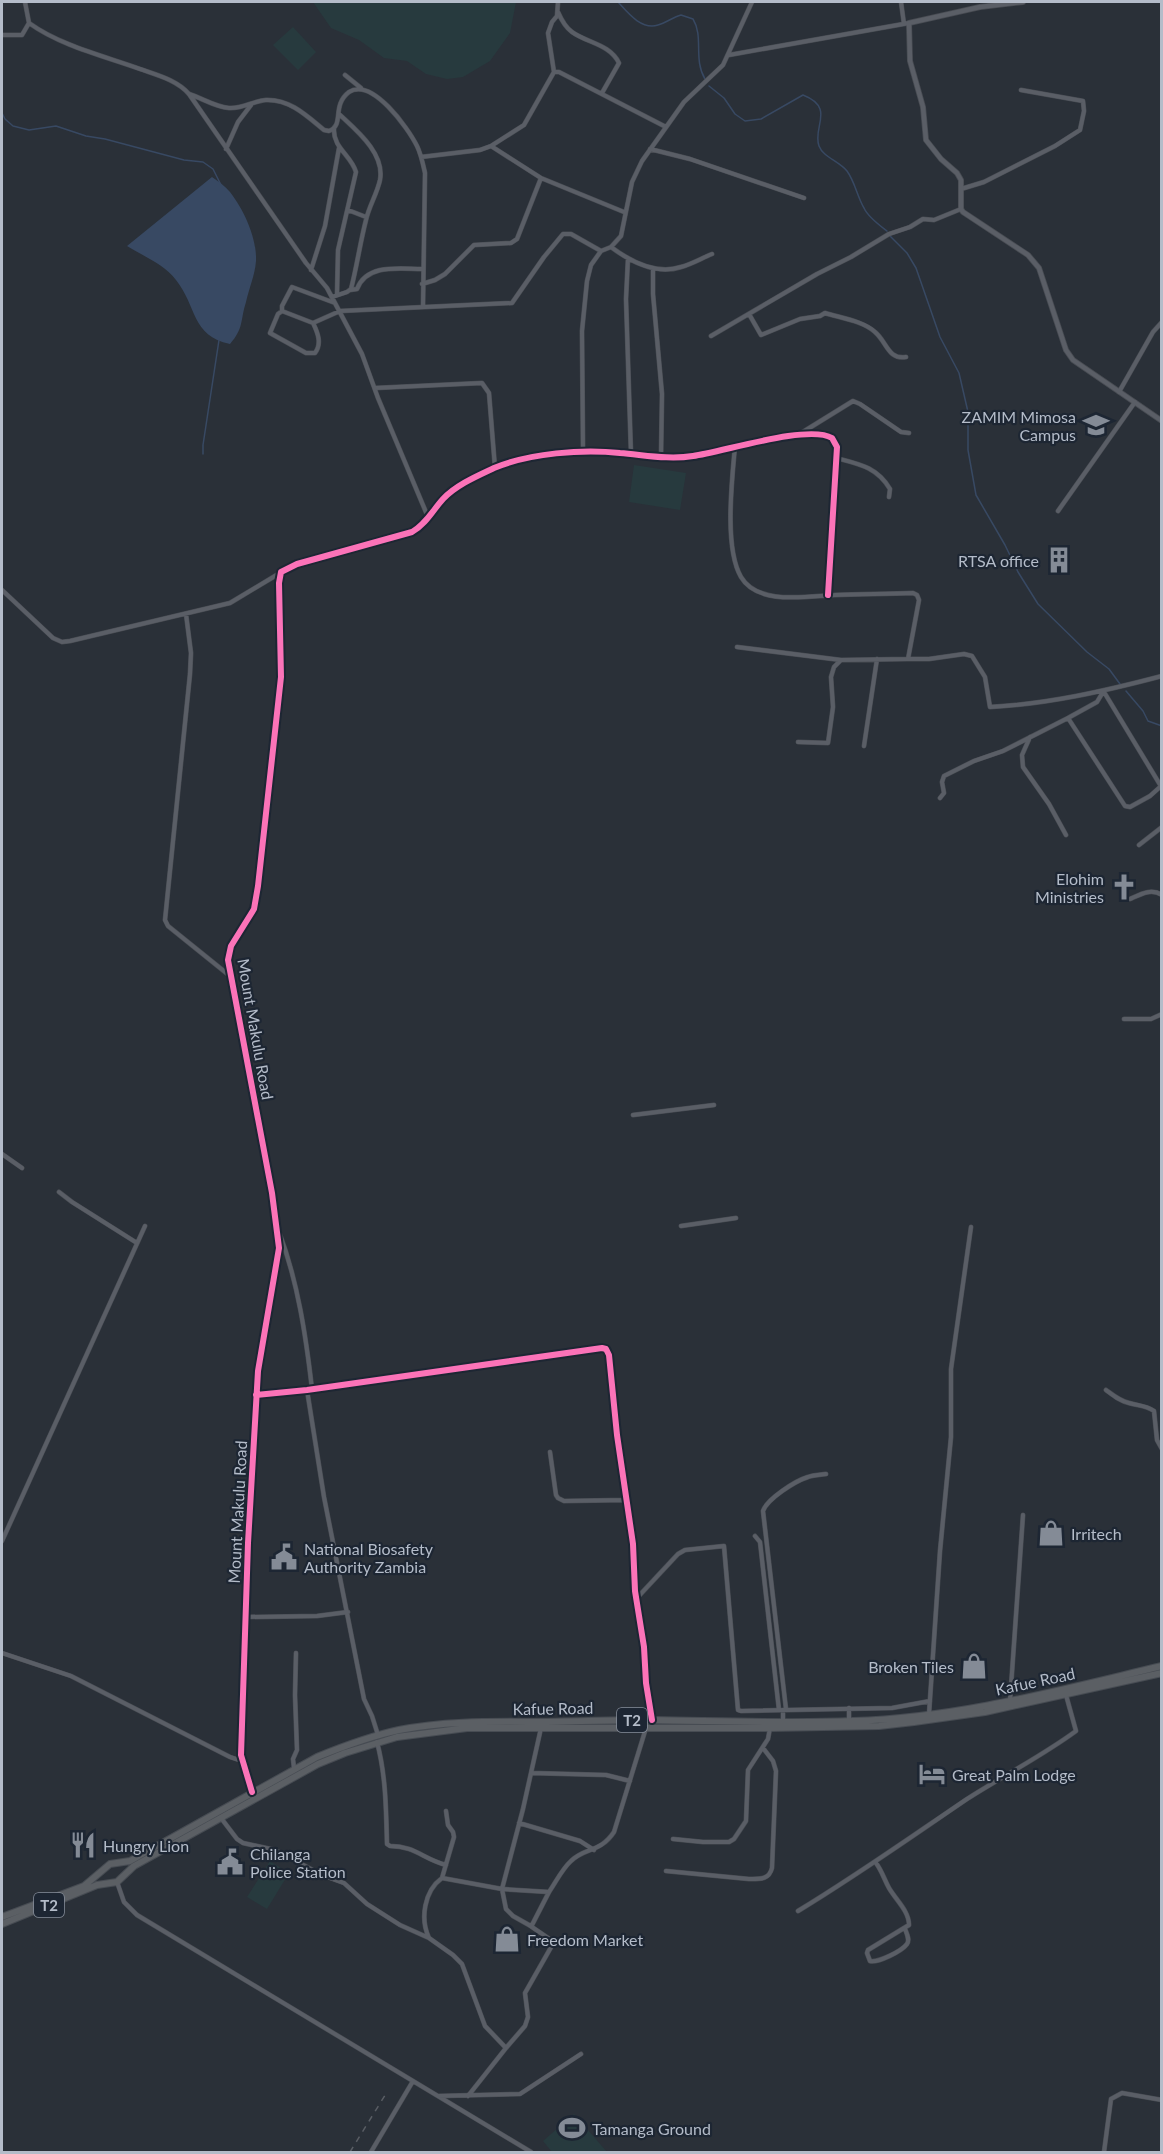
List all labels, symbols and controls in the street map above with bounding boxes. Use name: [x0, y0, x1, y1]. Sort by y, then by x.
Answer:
place label: ZAMIM Mimosa Campus: [962, 407, 1076, 444]
school or university icon: ZAMIM Mimosa Campus: [1081, 410, 1111, 440]
building icon: RTSA office: [1044, 545, 1074, 575]
place label: RTSA office: [958, 551, 1039, 570]
place label: Elohim Ministries: [1035, 869, 1104, 906]
church icon: Elohim Ministries: [1109, 872, 1139, 902]
street label: Mount Makulu Road: [234, 957, 278, 1101]
street label: Mount Makulu Road: [224, 1440, 250, 1584]
shop icon: Irritech: [1036, 1518, 1066, 1548]
place label: Irritech: [1071, 1524, 1122, 1543]
place label: National Biosafety Authority Zambia: [304, 1539, 434, 1576]
public building icon: National Biosafety Authority Zambia: [269, 1542, 299, 1572]
shop icon: Broken Tiles: [959, 1651, 989, 1681]
place label: Broken Tiles: [868, 1657, 954, 1676]
street label: Kafue Road: [993, 1663, 1077, 1699]
street label: Kafue Road: [512, 1698, 594, 1718]
road number: T2: [617, 1708, 647, 1732]
hotel icon: Great Palm Lodge: [917, 1759, 947, 1789]
place label: Great Palm Lodge: [952, 1765, 1076, 1784]
restaurant icon: Hungry Lion: [68, 1830, 98, 1860]
place label: Hungry Lion: [103, 1836, 189, 1855]
place label: Chilanga Police Station: [250, 1844, 346, 1881]
public building icon: Chilanga Police Station: [215, 1847, 245, 1877]
road number: T2: [34, 1893, 64, 1917]
shop icon: Freedom Market: [492, 1924, 522, 1954]
place label: Freedom Market: [527, 1930, 643, 1949]
sports icon: Tamanga Ground: [557, 2113, 587, 2143]
place label: Tamanga Ground: [592, 2119, 711, 2138]

